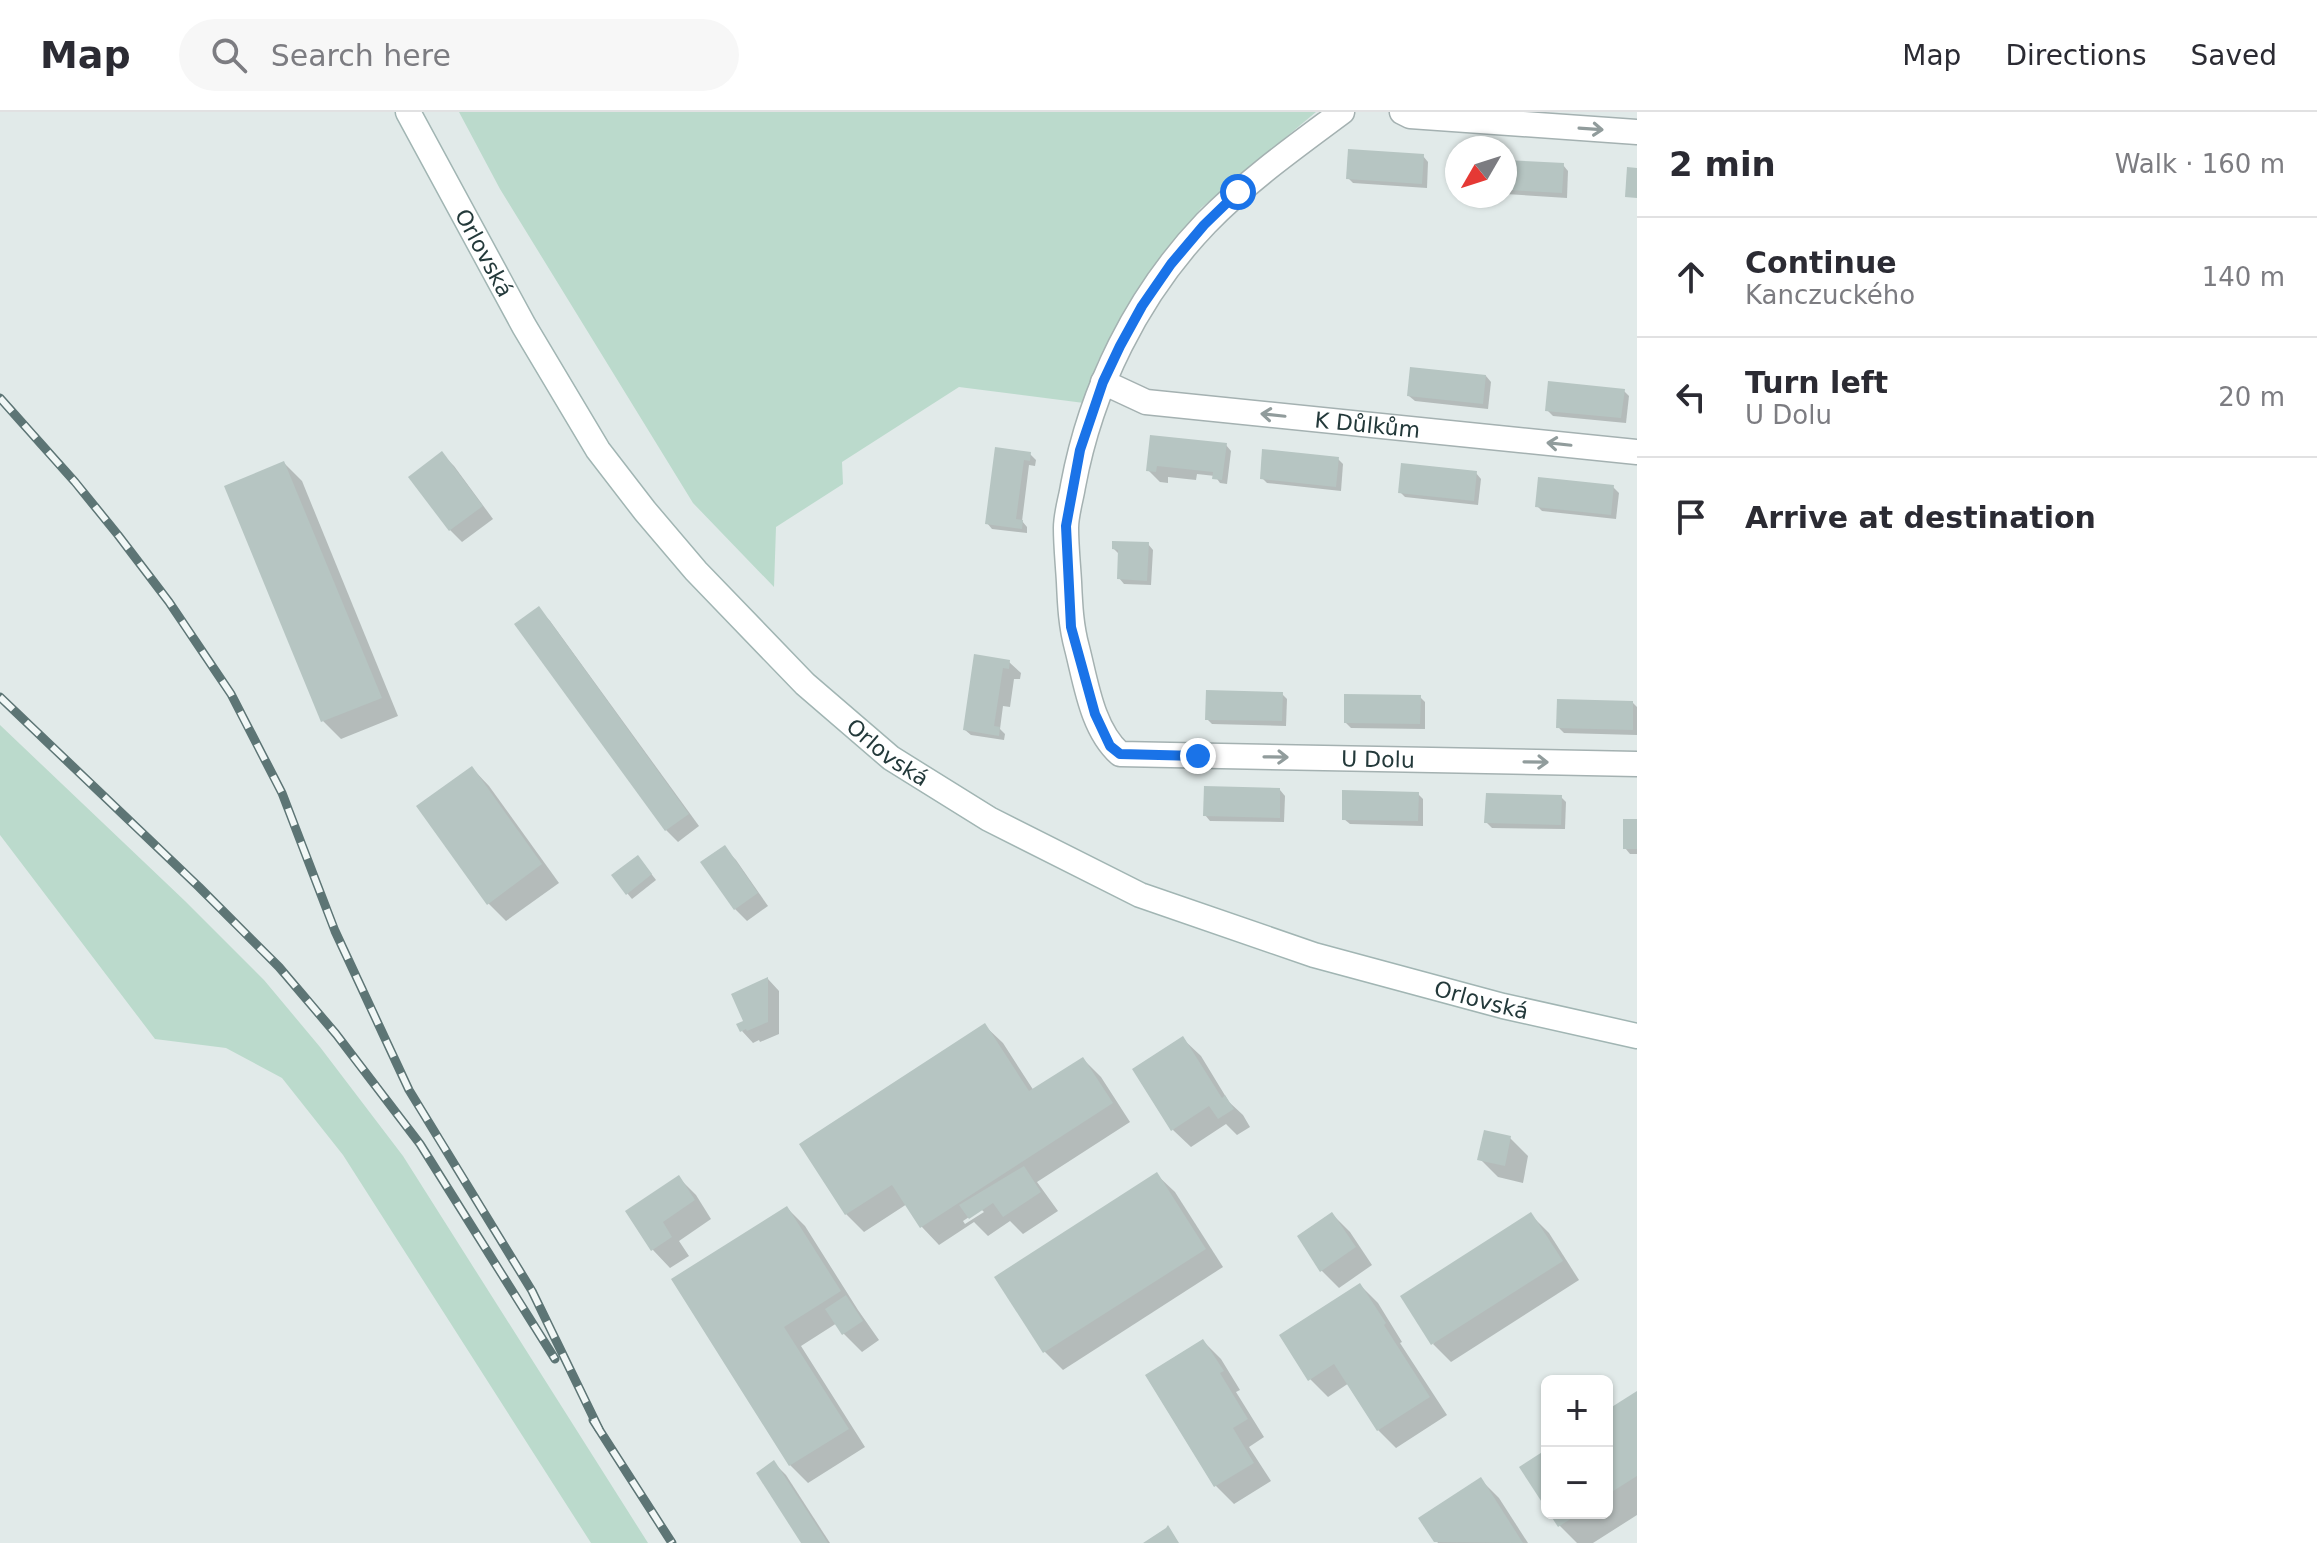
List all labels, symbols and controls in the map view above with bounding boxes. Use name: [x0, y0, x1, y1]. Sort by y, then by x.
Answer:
search box: [179, 19, 739, 91]
text: Map: [40, 33, 131, 77]
icon: search: [207, 33, 251, 77]
text: Search here: [271, 38, 451, 73]
text: Map: [1902, 39, 1961, 72]
text: Directions: [2005, 39, 2146, 72]
text: Saved: [2190, 39, 2277, 72]
one-way arrow: [1577, 122, 1604, 137]
north arrow: [1445, 136, 1517, 208]
text: 2 min: [1669, 144, 1776, 184]
text: Walk · 160 m: [2115, 149, 2285, 179]
route start: [1220, 174, 1256, 210]
street label: Orlovská: [450, 205, 518, 301]
text: Continue: [1745, 245, 1897, 280]
icon: ahead: [1669, 255, 1713, 299]
text: 140 m: [2202, 262, 2285, 292]
text: Kanczuckého: [1745, 280, 1915, 310]
text: Turn left: [1745, 365, 1888, 400]
icon: left: [1669, 375, 1713, 419]
text: 20 m: [2218, 382, 2285, 412]
text: U Dolu: [1745, 400, 1832, 430]
one-way arrow: [1260, 407, 1287, 422]
street label: K Důlkům: [1313, 407, 1421, 443]
one-way arrow: [1546, 436, 1573, 451]
icon: arrive: [1669, 495, 1713, 539]
text: Arrive at destination: [1745, 500, 2096, 535]
street label: Orlovská: [841, 714, 933, 791]
route end: [1180, 738, 1216, 774]
street label: U Dolu: [1341, 746, 1415, 773]
one-way arrow: [1262, 750, 1289, 765]
one-way arrow: [1522, 754, 1549, 770]
street label: Orlovská: [1432, 976, 1531, 1024]
map controls: [1541, 1375, 1613, 1519]
button: +: [1541, 1375, 1613, 1447]
button: −: [1541, 1447, 1613, 1519]

